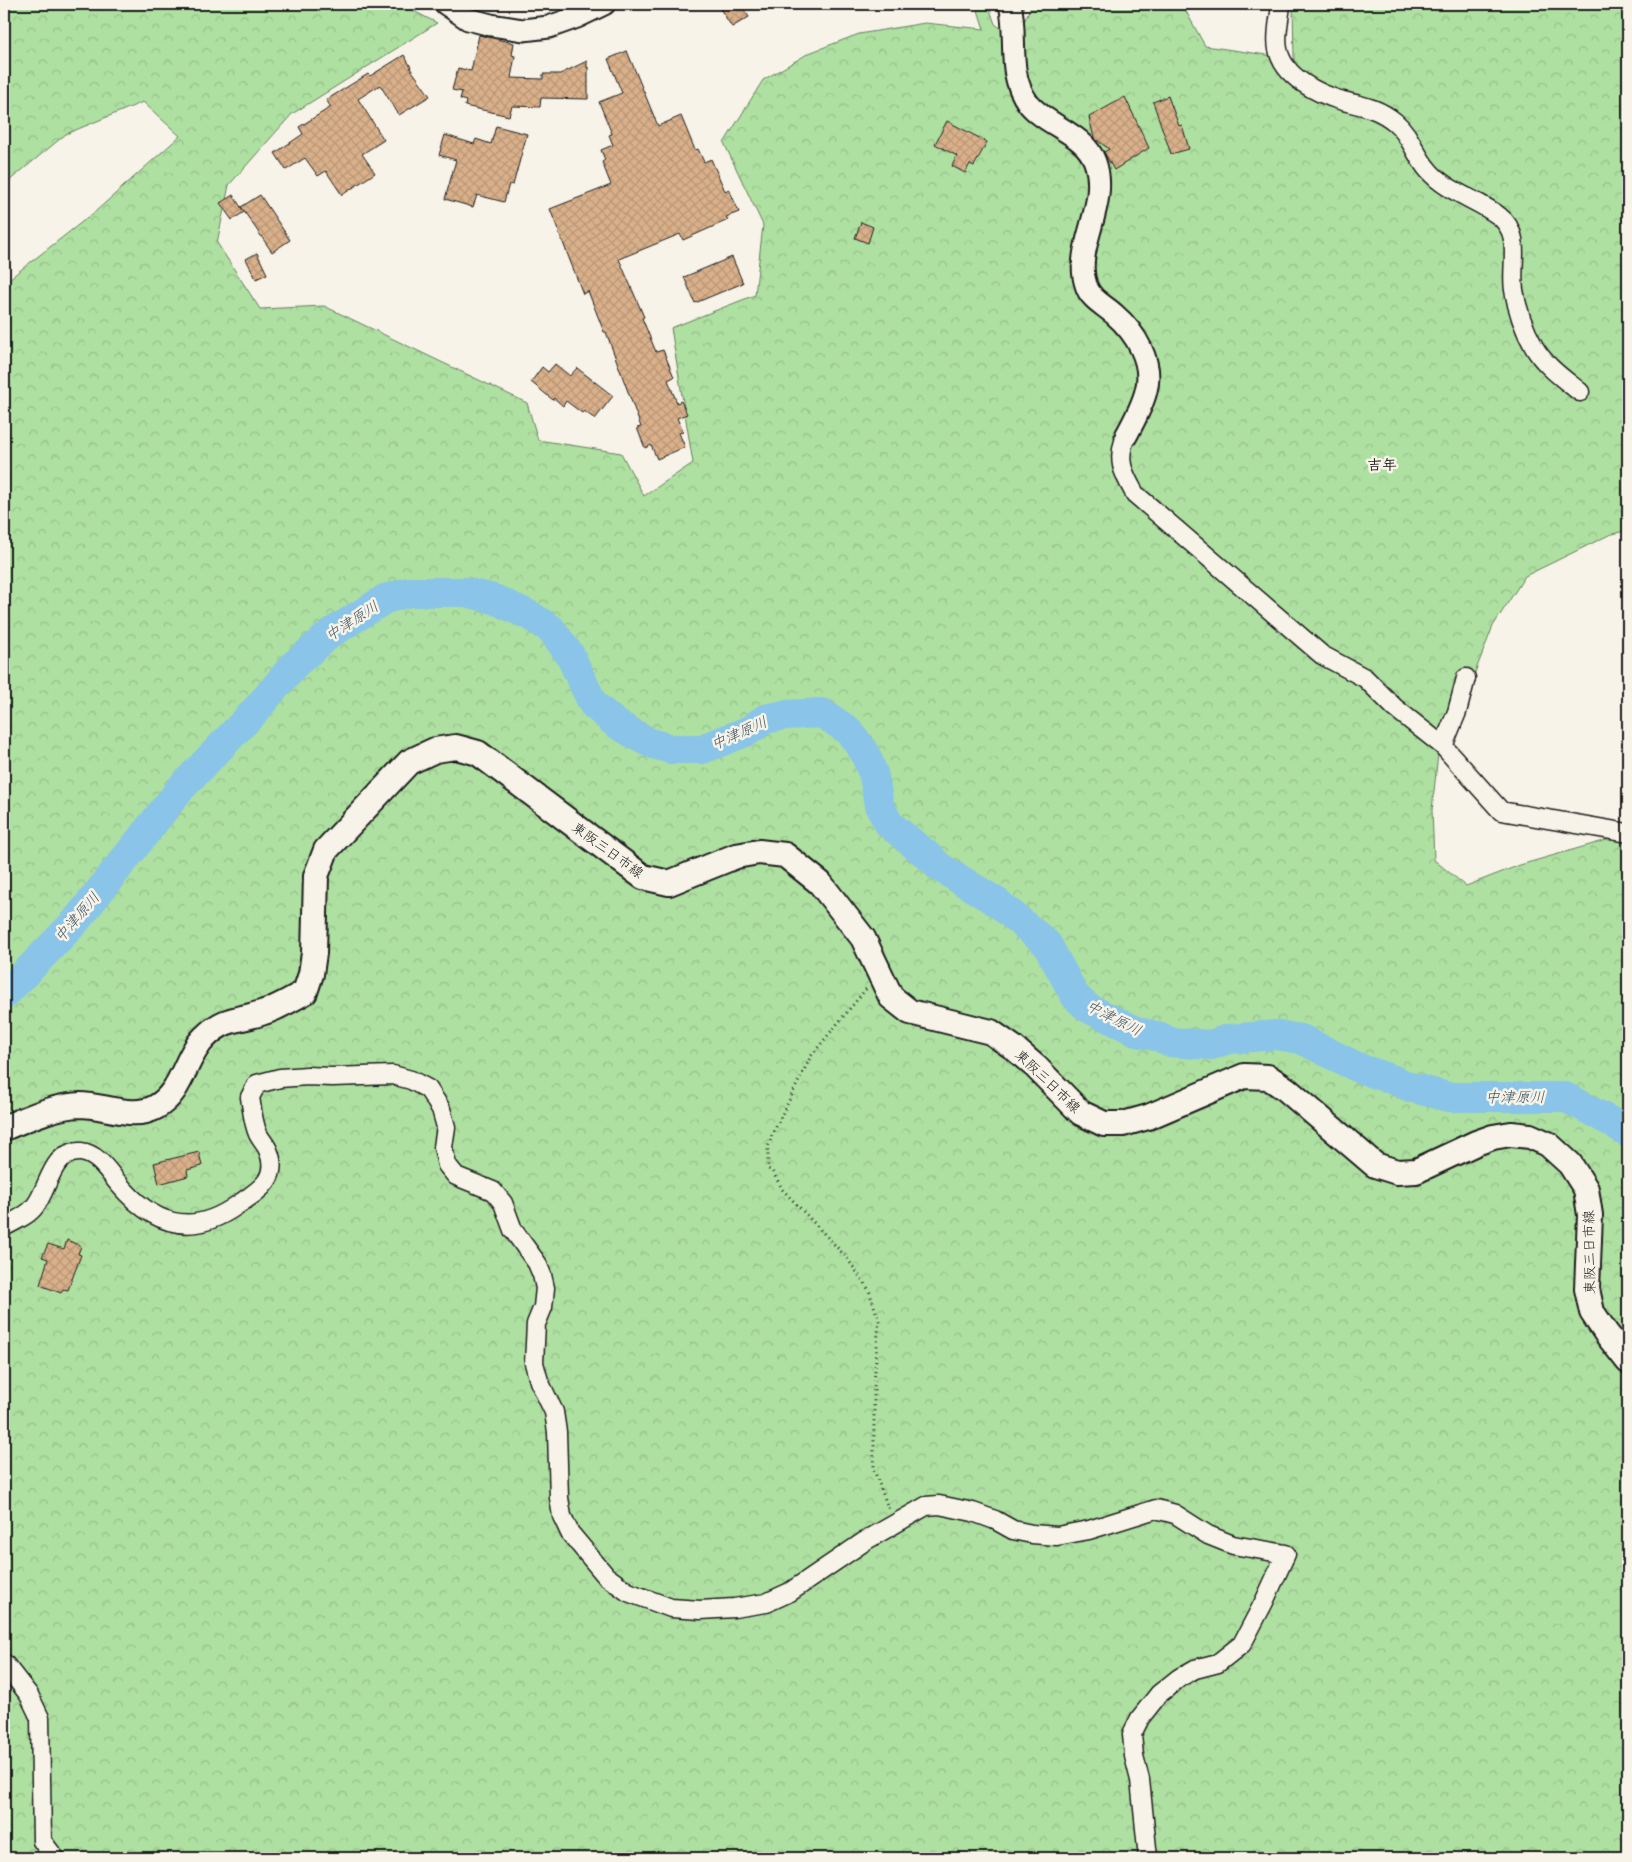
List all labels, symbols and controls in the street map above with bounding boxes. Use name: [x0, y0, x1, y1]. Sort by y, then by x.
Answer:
district label: 吉年: [1367, 456, 1397, 475]
water label: 中津原川: [322, 597, 383, 646]
water label: 中津原川: [708, 713, 770, 754]
street label: 東阪三日市線: [569, 819, 647, 882]
water label: 中津原川: [51, 888, 104, 946]
water label: 中津原川: [1083, 996, 1145, 1041]
street label: 東阪三日市線: [1012, 1046, 1084, 1117]
water label: 中津原川: [1485, 1088, 1545, 1107]
street label: 東阪三日市線: [1580, 1210, 1599, 1294]

